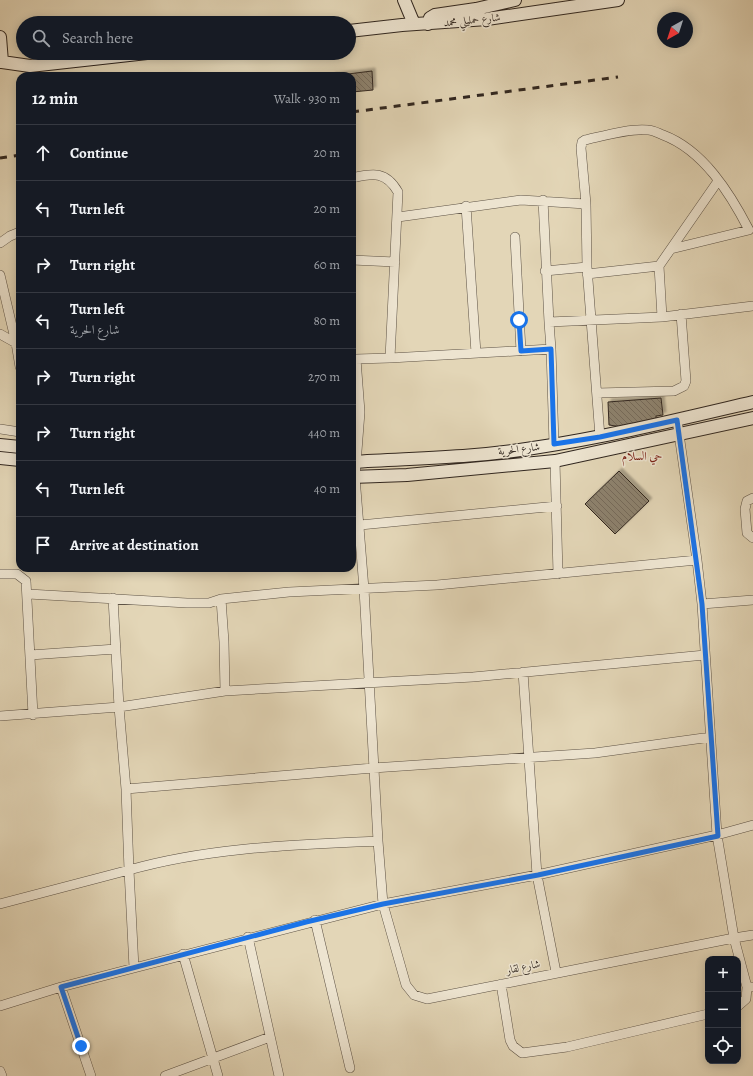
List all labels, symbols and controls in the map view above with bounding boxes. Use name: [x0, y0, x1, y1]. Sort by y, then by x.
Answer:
street label: شارع حمليلي محمد: [443, 10, 501, 33]
north arrow: [657, 12, 693, 48]
search box: [16, 16, 356, 60]
icon: search: [30, 27, 52, 49]
text: Search here: [62, 28, 133, 48]
text: 12 min: [32, 87, 78, 110]
text: Walk · 930 m: [274, 90, 340, 107]
icon: ahead: [32, 142, 54, 164]
text: Continue: [70, 143, 128, 163]
text: 20 m: [314, 144, 340, 161]
icon: left: [32, 198, 54, 220]
text: Turn left: [70, 199, 125, 219]
text: 20 m: [314, 200, 340, 217]
icon: right: [32, 254, 54, 276]
text: Turn right: [70, 255, 135, 275]
text: 60 m: [314, 256, 340, 273]
text: Turn left: [70, 299, 125, 319]
icon: left: [32, 310, 54, 332]
route start: [510, 311, 528, 329]
text: 80 m: [313, 312, 340, 329]
text: شارع الحرية: [70, 321, 120, 338]
icon: right: [32, 366, 54, 388]
text: Turn right: [70, 367, 135, 387]
text: 270 m: [308, 368, 340, 385]
icon: right: [32, 422, 54, 444]
text: Turn right: [70, 423, 135, 443]
text: 440 m: [308, 424, 340, 441]
street label: شارع الحرية: [497, 439, 541, 461]
district label: حي السلام: [622, 448, 662, 467]
icon: left: [32, 478, 54, 500]
text: Turn left: [70, 479, 125, 499]
text: 40 m: [314, 480, 340, 497]
icon: arrive: [32, 534, 54, 556]
text: Arrive at destination: [70, 535, 199, 555]
street label: شارع لقار: [504, 956, 542, 980]
map controls: [705, 956, 741, 1064]
button: +: [705, 956, 741, 992]
button: −: [705, 992, 741, 1028]
button: locate: [705, 1028, 741, 1064]
route end: [72, 1037, 90, 1055]

